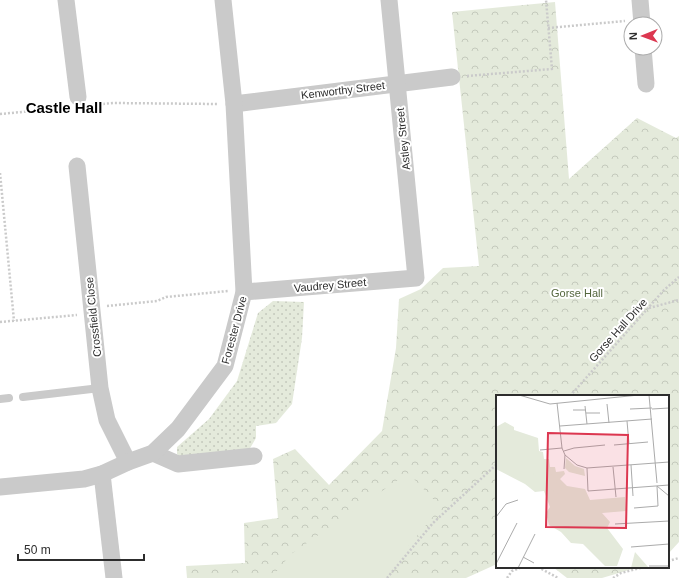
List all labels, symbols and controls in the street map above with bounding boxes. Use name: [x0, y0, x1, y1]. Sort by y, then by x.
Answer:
north arrow: [623, 16, 663, 56]
text: N: [627, 32, 639, 40]
street label: Kenworthy Street: [300, 79, 386, 101]
district label: Castle Hall: [26, 99, 102, 116]
street label: Astley Street: [394, 107, 412, 171]
street label: Vaudrey Street: [293, 276, 367, 294]
street label: Crossfield Close: [83, 277, 103, 357]
park label: Gorse Hall: [551, 287, 603, 299]
street label: Forester Drive: [219, 295, 249, 365]
street label: Gorse Hall Drive: [587, 296, 649, 364]
inset map: [496, 395, 669, 568]
scale bar: [18, 536, 144, 562]
text: 50 m: [24, 543, 51, 557]

